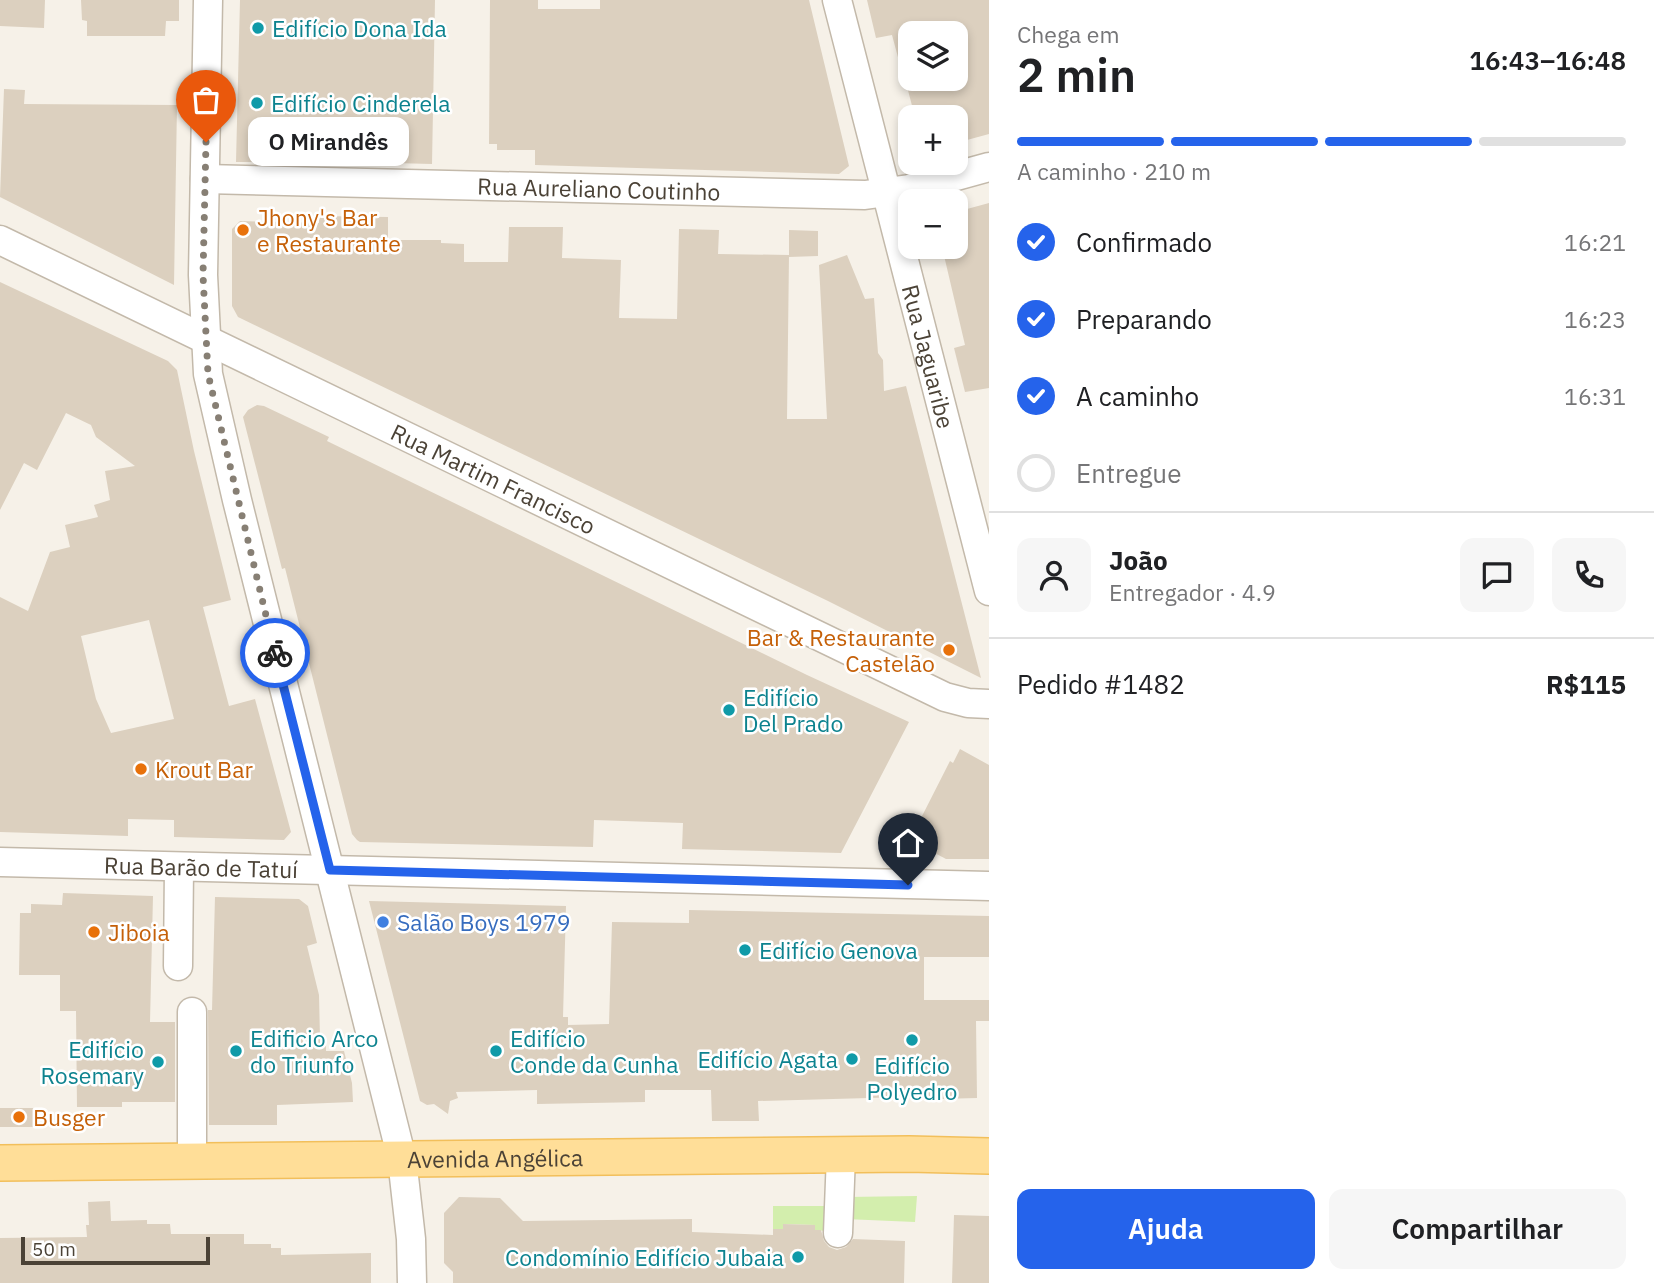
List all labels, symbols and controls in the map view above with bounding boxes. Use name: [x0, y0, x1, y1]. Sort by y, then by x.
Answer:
place label: Edifício Dona Ida: [272, 13, 447, 43]
text: Chega em: [1017, 19, 1119, 49]
marker: Edifício Dona Ida: [250, 20, 266, 36]
map controls: [898, 21, 968, 259]
button: layers: [898, 21, 968, 91]
text: 16:43–16:48: [1469, 43, 1626, 77]
text: 2 min: [1017, 45, 1136, 105]
pin: [176, 70, 236, 142]
icon: bag: [187, 81, 225, 119]
place label: Edifício Cinderela: [271, 88, 451, 118]
marker: Edifício Cinderela: [249, 95, 265, 111]
button: +: [898, 105, 968, 175]
callout: O Mirandês: [248, 118, 409, 166]
text: O Mirandês: [268, 126, 389, 156]
text: A caminho · 210 m: [1017, 156, 1211, 186]
street label: Rua Aureliano Coutinho: [477, 171, 721, 206]
button: −: [898, 189, 968, 259]
place label: Jhony's Bar e Restaurante: [257, 202, 401, 258]
marker: Jhony's Bar e Restaurante: [235, 222, 251, 238]
icon: check: [1017, 223, 1055, 261]
text: Confirmado: [1076, 225, 1212, 259]
text: 16:21: [1564, 227, 1626, 257]
street label: Rua Jaguaribe: [896, 281, 962, 431]
icon: check: [1017, 300, 1055, 338]
text: Preparando: [1076, 302, 1212, 336]
text: 16:23: [1564, 304, 1626, 334]
icon: check: [1017, 377, 1055, 415]
text: A caminho: [1076, 379, 1199, 413]
text: 16:31: [1564, 381, 1626, 411]
street label: Rua Martim Francisco: [386, 416, 600, 541]
text: Entregue: [1076, 456, 1181, 490]
button: person: [1017, 538, 1091, 612]
button: chat: [1460, 538, 1534, 612]
button: phone: [1552, 538, 1626, 612]
text: João: [1109, 543, 1168, 577]
text: Entregador · 4.9: [1109, 577, 1276, 607]
courier: [240, 618, 310, 688]
place label: Bar & Restaurante Castelão: [747, 622, 935, 678]
icon: bike: [256, 634, 294, 672]
marker: Bar & Restaurante Castelão: [941, 642, 957, 658]
text: Pedido #1482: [1017, 667, 1185, 701]
text: R$115: [1546, 667, 1626, 701]
place label: Edifício Del Prado: [743, 682, 843, 738]
marker: Edifício Del Prado: [721, 702, 737, 718]
place label: Krout Bar: [155, 754, 253, 784]
marker: Krout Bar: [133, 761, 149, 777]
pin: [878, 813, 938, 885]
icon: home: [889, 824, 927, 862]
street label: Rua Barão de Tatuí: [104, 850, 299, 884]
place label: Salão Boys 1979: [397, 907, 571, 937]
marker: Salão Boys 1979: [375, 914, 391, 930]
place label: Jiboia: [108, 917, 170, 947]
marker: Jiboia: [86, 924, 102, 940]
place label: Edifício Genova: [759, 935, 918, 965]
marker: Edifício Genova: [737, 942, 753, 958]
place label: Edificio Arco do Triunfo: [250, 1023, 378, 1079]
place label: Edifício Conde da Cunha: [510, 1023, 678, 1079]
marker: Edifício Polyedro: [904, 1032, 920, 1048]
place label: Edifício Rosemary: [40, 1034, 145, 1090]
marker: Edificio Arco do Triunfo: [228, 1043, 244, 1059]
marker: Edifício Conde da Cunha: [488, 1043, 504, 1059]
place label: Edifício Agata: [697, 1044, 838, 1074]
place label: Edifício Polyedro: [867, 1050, 957, 1106]
marker: Edifício Agata: [844, 1051, 860, 1067]
marker: Edifício Rosemary: [150, 1054, 166, 1070]
place label: Busger: [33, 1102, 106, 1132]
marker: Busger: [11, 1109, 27, 1125]
street label: Avenida Angélica: [407, 1142, 583, 1174]
button: Ajuda: [1017, 1189, 1315, 1269]
button: Compartilhar: [1329, 1189, 1626, 1269]
scale bar: [21, 1234, 210, 1266]
text: 50 m: [32, 1237, 76, 1261]
place label: Condomínio Edifício Jubaia: [505, 1242, 784, 1272]
marker: Condomínio Edifício Jubaia: [790, 1249, 806, 1265]

